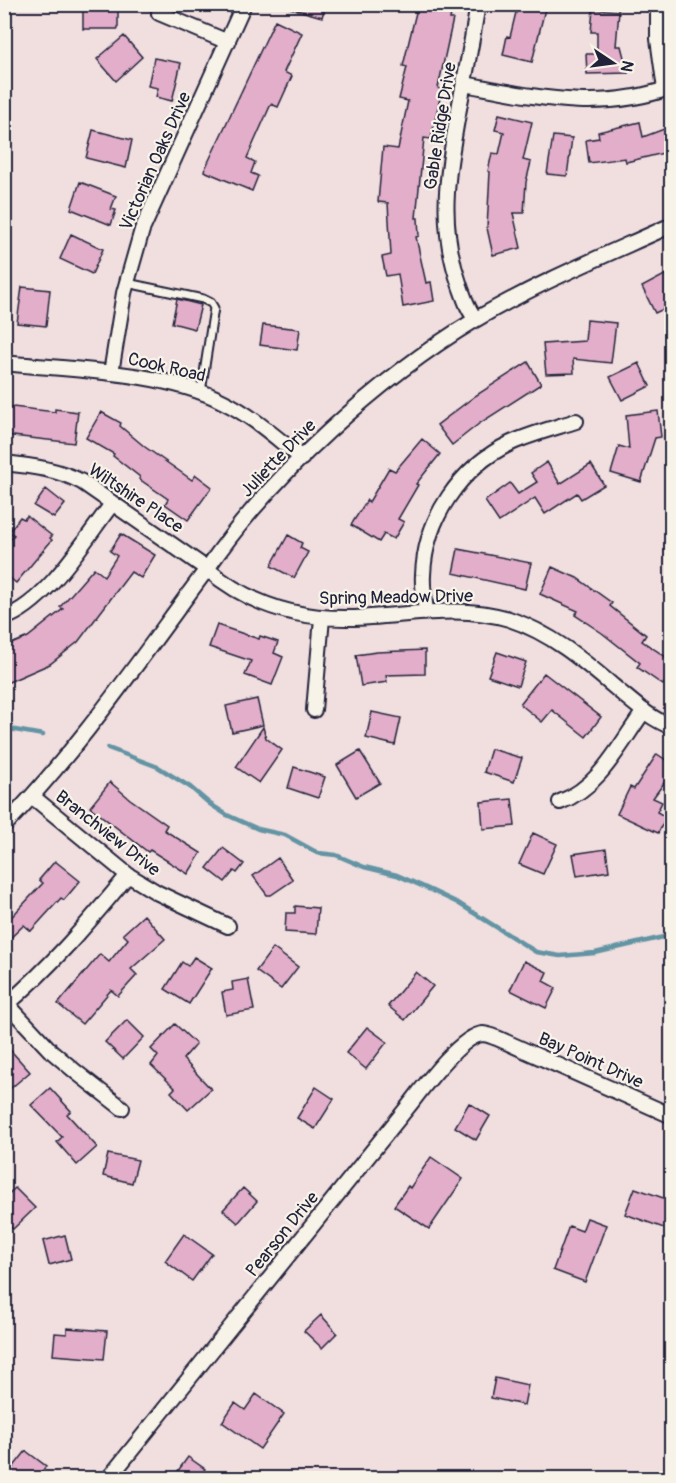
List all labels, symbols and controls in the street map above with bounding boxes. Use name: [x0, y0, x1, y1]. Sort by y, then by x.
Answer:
north arrow: [583, 33, 643, 93]
text: N: [616, 59, 638, 74]
street label: Gable Ridge Drive: [419, 61, 462, 191]
street label: Victorian Oaks Drive: [115, 88, 196, 234]
street label: Cook Road: [126, 347, 208, 388]
street label: Juliette Drive: [235, 414, 321, 502]
street label: Wiltshire Place: [84, 458, 188, 539]
street label: Spring Meadow Drive: [319, 585, 473, 610]
street label: Branchview Drive: [51, 785, 165, 882]
street label: Bay Point Drive: [535, 1027, 647, 1094]
street label: Pearson Drive: [241, 1187, 324, 1282]

